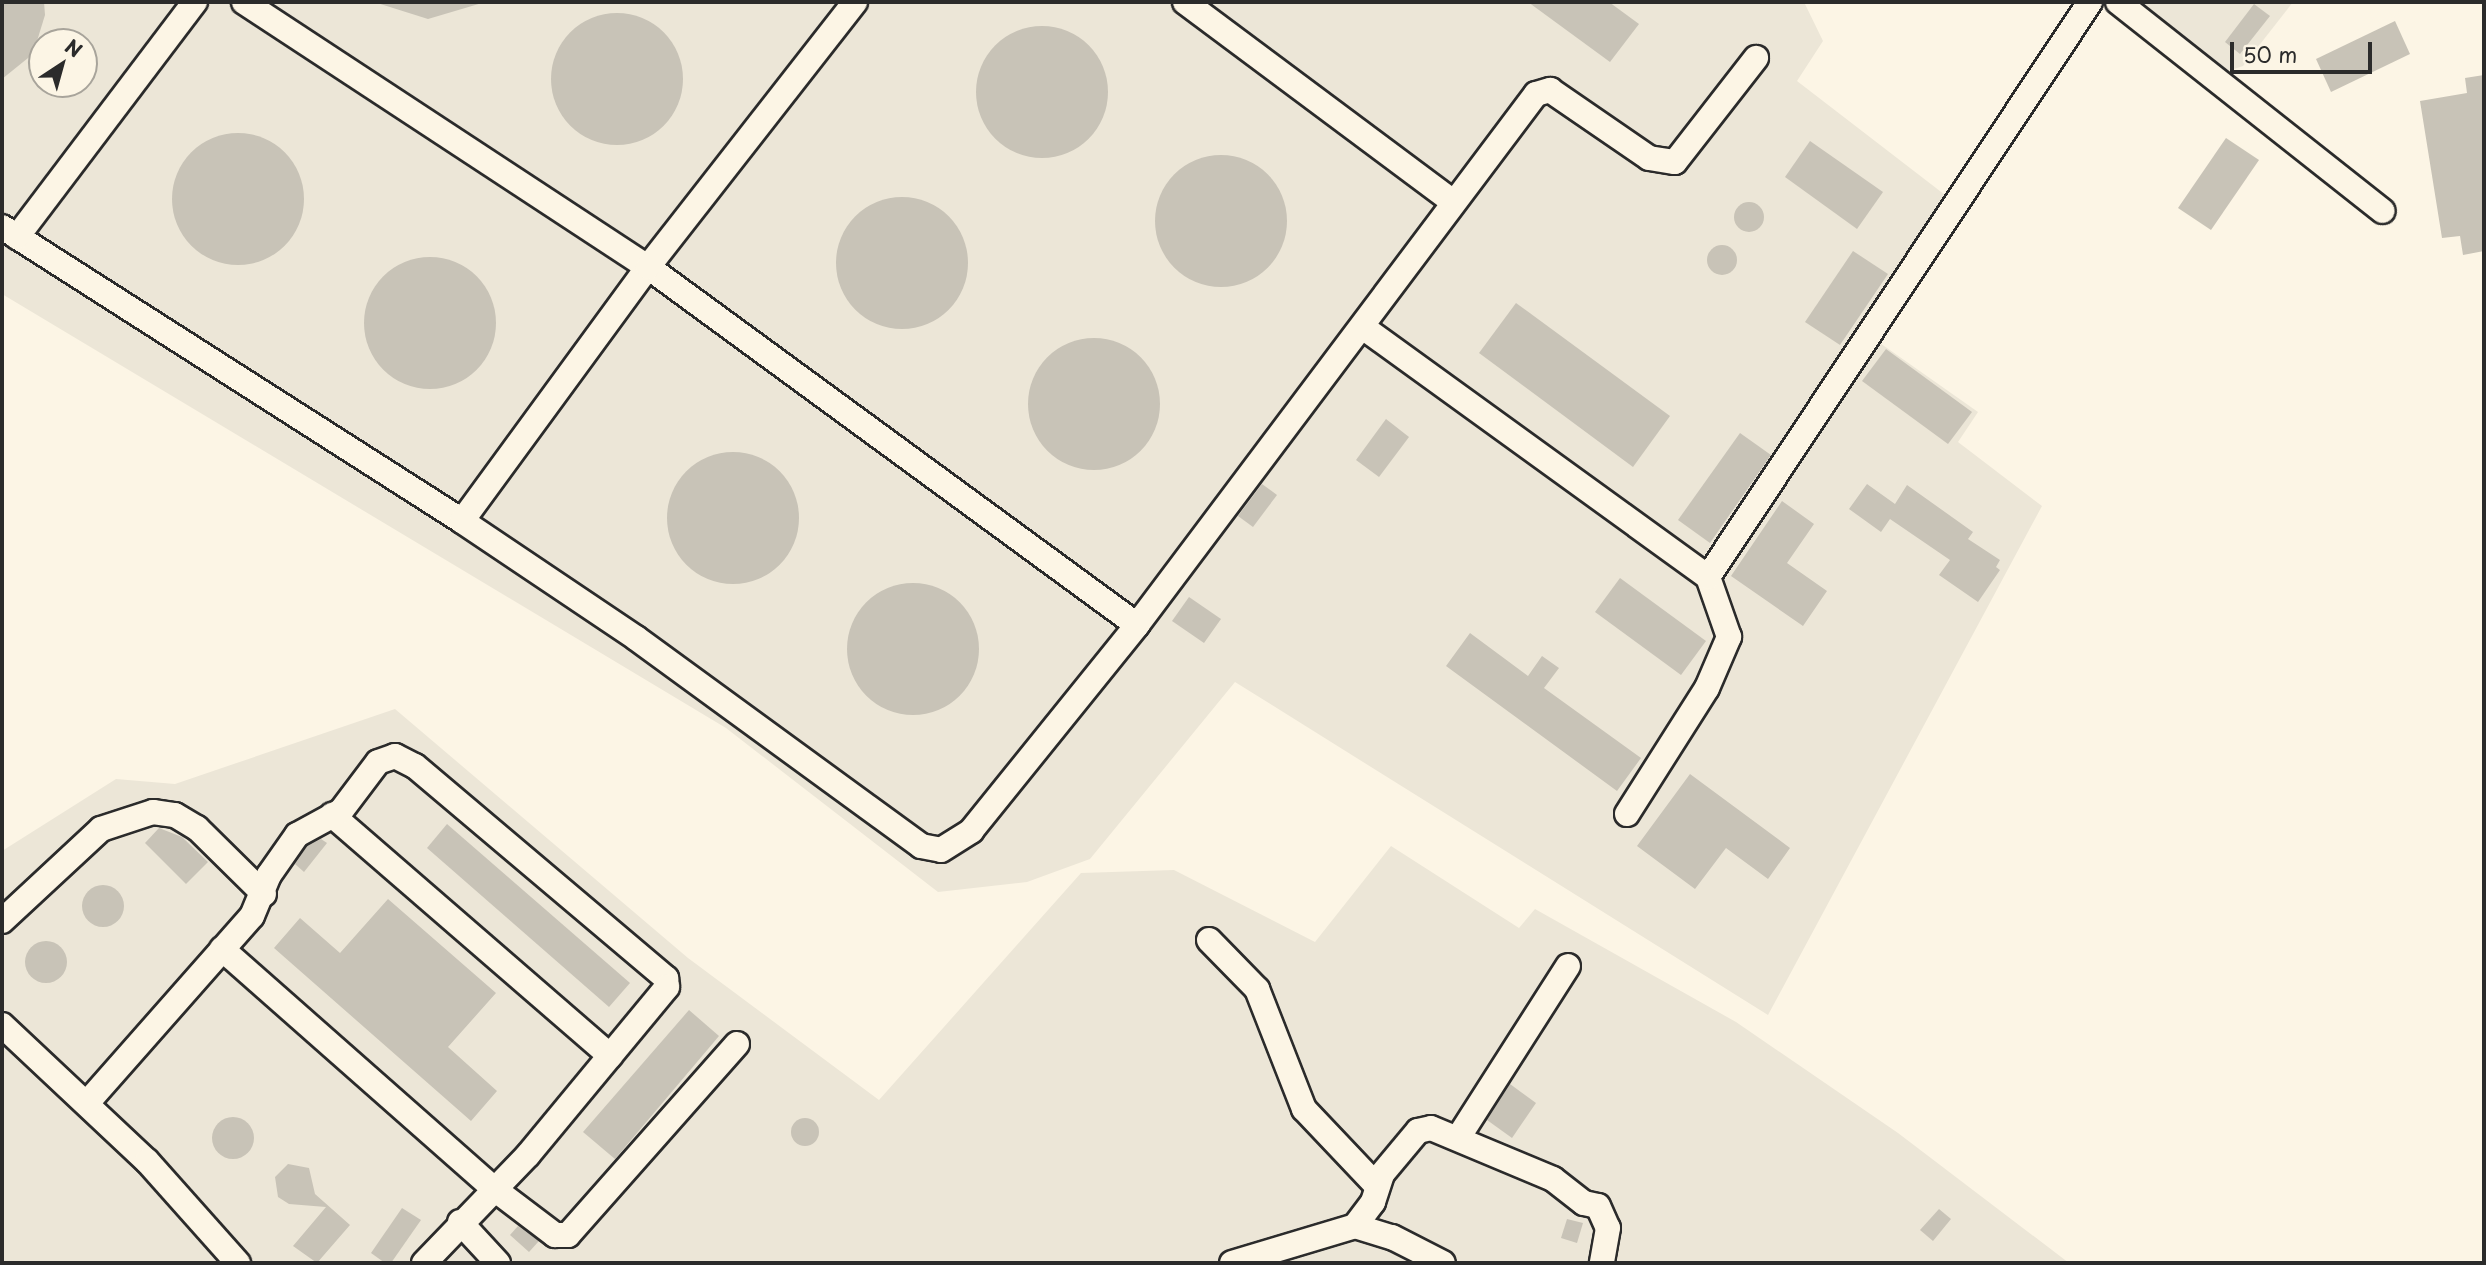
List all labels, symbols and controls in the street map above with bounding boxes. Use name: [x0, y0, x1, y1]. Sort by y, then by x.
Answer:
north arrow: [28, 28, 98, 98]
scale bar: [2234, 28, 2376, 72]
text: N: [60, 32, 88, 63]
text: 50 m: [2243, 38, 2297, 70]

